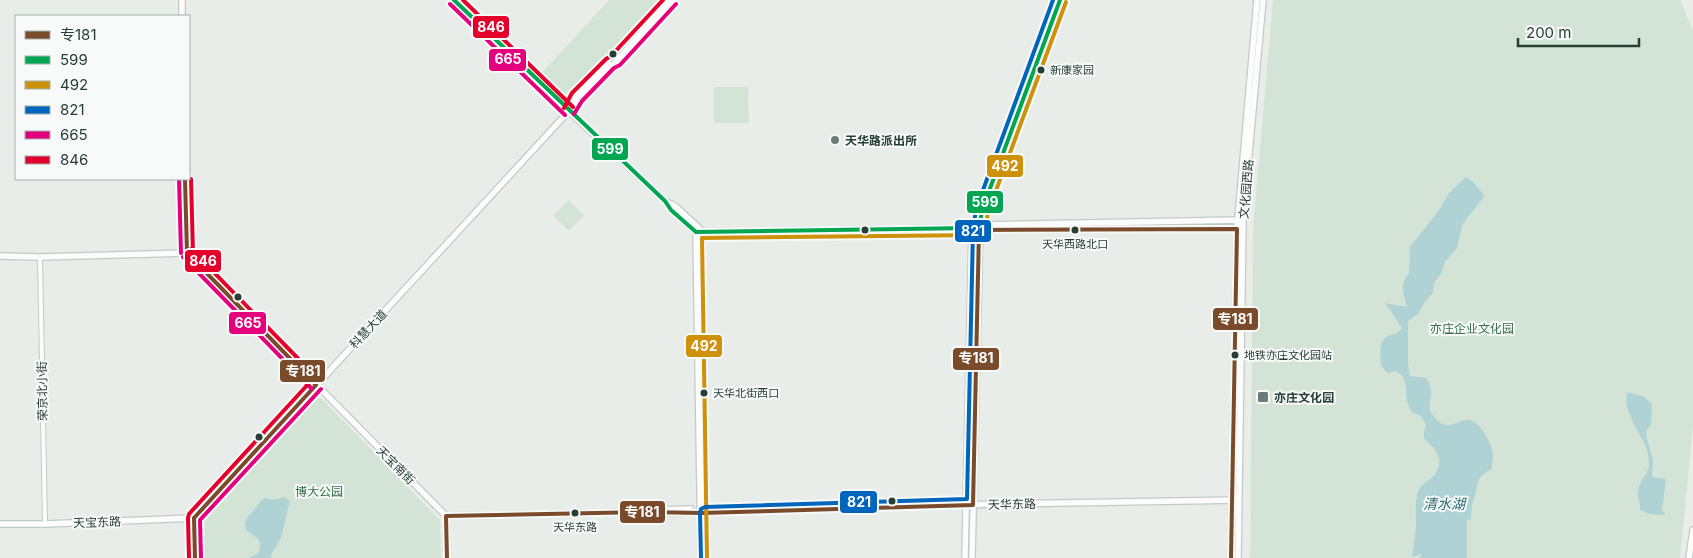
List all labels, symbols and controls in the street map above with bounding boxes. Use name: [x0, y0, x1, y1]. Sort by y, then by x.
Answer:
legend: [15, 15, 190, 180]
line badge: 846: [472, 15, 510, 39]
scale bar: [1518, 15, 1639, 47]
text: 846: [477, 18, 505, 35]
text: 200 m: [1526, 23, 1571, 42]
text: 专181: [60, 25, 96, 44]
line badge: 665: [488, 48, 527, 72]
unlabelled marker: [608, 49, 618, 59]
text: 599: [60, 50, 88, 69]
text: 665: [494, 50, 522, 67]
place label: 新康家园: [1050, 63, 1094, 77]
marker: 新康家园: [1036, 65, 1046, 75]
text: 492: [60, 75, 88, 94]
text: 821: [60, 100, 85, 119]
text: 665: [60, 125, 88, 144]
place label: 天华路派出所: [845, 133, 917, 148]
marker: 天华路派出所: [829, 134, 841, 146]
line badge: 599: [591, 137, 629, 161]
text: 599: [596, 140, 624, 157]
text: 846: [60, 150, 88, 169]
line badge: 492: [986, 154, 1024, 178]
text: 492: [991, 157, 1019, 174]
street label: 文化园西路: [1236, 158, 1256, 220]
line badge: 599: [966, 190, 1004, 214]
text: 599: [971, 193, 999, 210]
line badge: 821: [954, 219, 992, 243]
text: 821: [961, 222, 985, 239]
unlabelled marker: [860, 225, 870, 235]
marker: 天华西路北口: [1070, 225, 1080, 235]
place label: 天华西路北口: [1042, 237, 1108, 251]
line badge: 846: [184, 249, 222, 273]
text: 846: [189, 252, 217, 269]
unlabelled marker: [233, 292, 243, 302]
street label: 科慧大道: [346, 306, 390, 352]
line badge: 专181: [1212, 307, 1259, 331]
text: 专181: [1217, 310, 1253, 327]
line badge: 665: [228, 311, 267, 335]
text: 665: [234, 314, 262, 331]
park label: 亦庄企业文化园: [1430, 321, 1514, 336]
line badge: 492: [685, 334, 723, 358]
text: 492: [690, 337, 718, 354]
line badge: 专181: [952, 347, 1000, 371]
place label: 地铁亦庄文化园站: [1244, 348, 1332, 362]
text: 专181: [958, 349, 994, 366]
marker: 地铁亦庄文化园站: [1230, 350, 1240, 360]
line badge: 专181: [279, 359, 326, 383]
street label: 荣京北小街: [34, 361, 50, 421]
text: 专181: [285, 362, 321, 379]
place label: 天华北街西口: [713, 386, 779, 400]
marker: 天华北街西口: [699, 388, 709, 398]
marker: 亦庄文化园: [1256, 390, 1270, 404]
place label: 亦庄文化园: [1274, 390, 1334, 405]
unlabelled marker: [254, 432, 264, 442]
street label: 天宝南街: [374, 443, 418, 487]
park label: 博大公园: [295, 484, 343, 499]
line badge: 821: [839, 490, 878, 514]
text: 821: [847, 493, 871, 510]
water label: 清水湖: [1423, 495, 1467, 512]
unlabelled marker: [887, 496, 897, 506]
street label: 天华东路: [988, 496, 1036, 512]
line badge: 专181: [619, 500, 666, 524]
text: 专181: [624, 503, 660, 520]
marker: 天华东路: [570, 508, 580, 518]
street label: 天宝东路: [73, 514, 121, 530]
place label: 天华东路: [553, 520, 597, 534]

